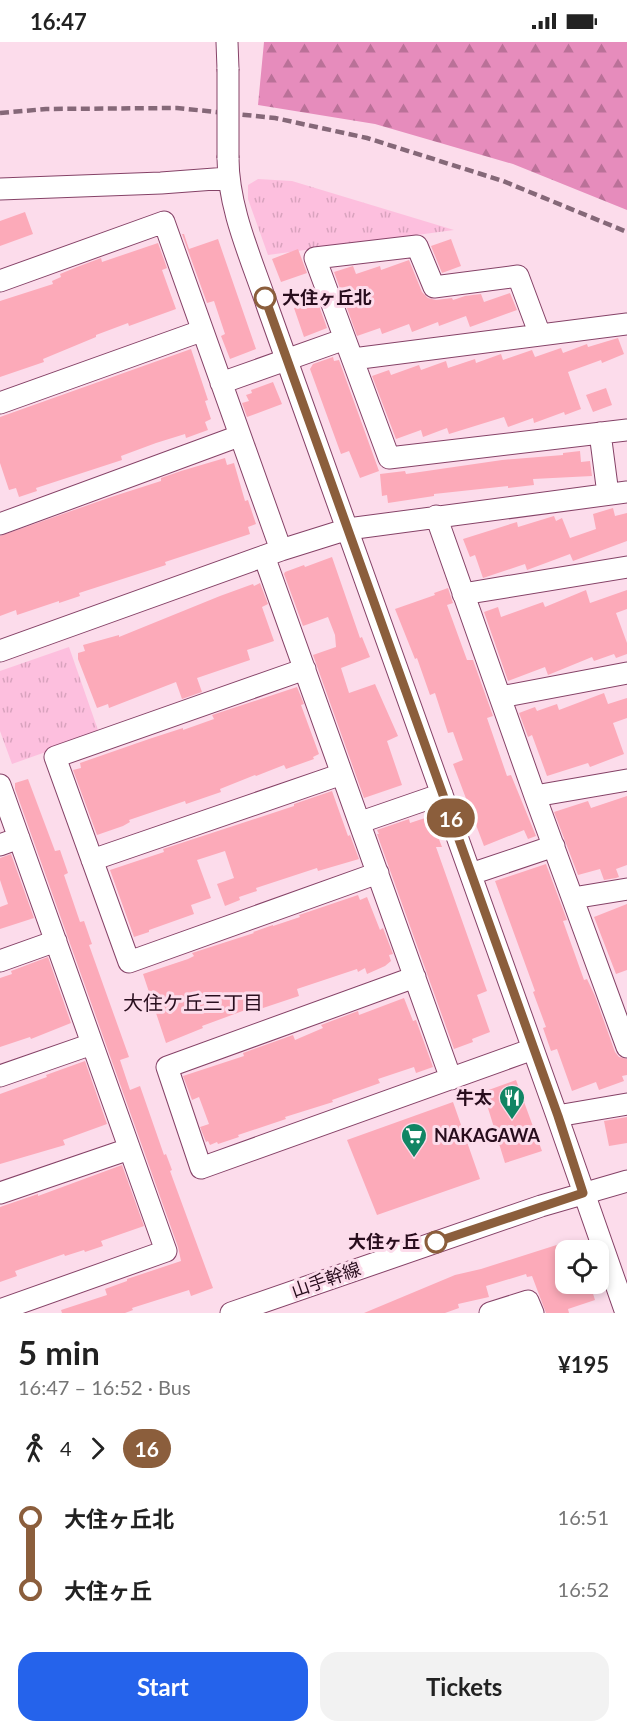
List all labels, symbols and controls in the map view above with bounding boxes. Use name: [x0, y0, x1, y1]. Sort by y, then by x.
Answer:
text: 16:47: [30, 8, 87, 35]
place label: 大住ヶ丘北: [282, 286, 372, 308]
marker: 大住ヶ丘北: [254, 287, 276, 309]
line badge: 16: [424, 798, 478, 838]
text: 16: [439, 806, 463, 831]
district label: 大住ケ丘三丁目: [123, 990, 263, 1014]
restaurant icon: 牛太: [497, 1083, 527, 1121]
place label: 牛太: [456, 1086, 492, 1108]
supermarket icon: NAKAGAWA: [399, 1121, 429, 1159]
place label: NAKAGAWA: [434, 1124, 540, 1146]
place label: 大住ヶ丘: [348, 1230, 420, 1252]
marker: 大住ヶ丘: [425, 1231, 447, 1253]
map controls: [555, 1240, 609, 1294]
button: locate: [555, 1240, 609, 1294]
street label: 山手幹線: [288, 1257, 363, 1301]
text: 5 min: [18, 1332, 100, 1372]
text: ¥195: [558, 1351, 609, 1378]
text: 16:47 – 16:52 · Bus: [18, 1375, 191, 1399]
icon: walk: [18, 1432, 51, 1465]
icon: forward: [81, 1432, 114, 1465]
text: 4: [60, 1436, 72, 1460]
text: 16: [135, 1436, 159, 1461]
text: 大住ヶ丘北: [64, 1505, 174, 1532]
text: 16:51: [558, 1505, 609, 1529]
text: 大住ヶ丘: [64, 1577, 152, 1604]
text: 16:52: [558, 1577, 609, 1601]
button: Start: [18, 1652, 308, 1721]
button: Tickets: [320, 1652, 609, 1721]

